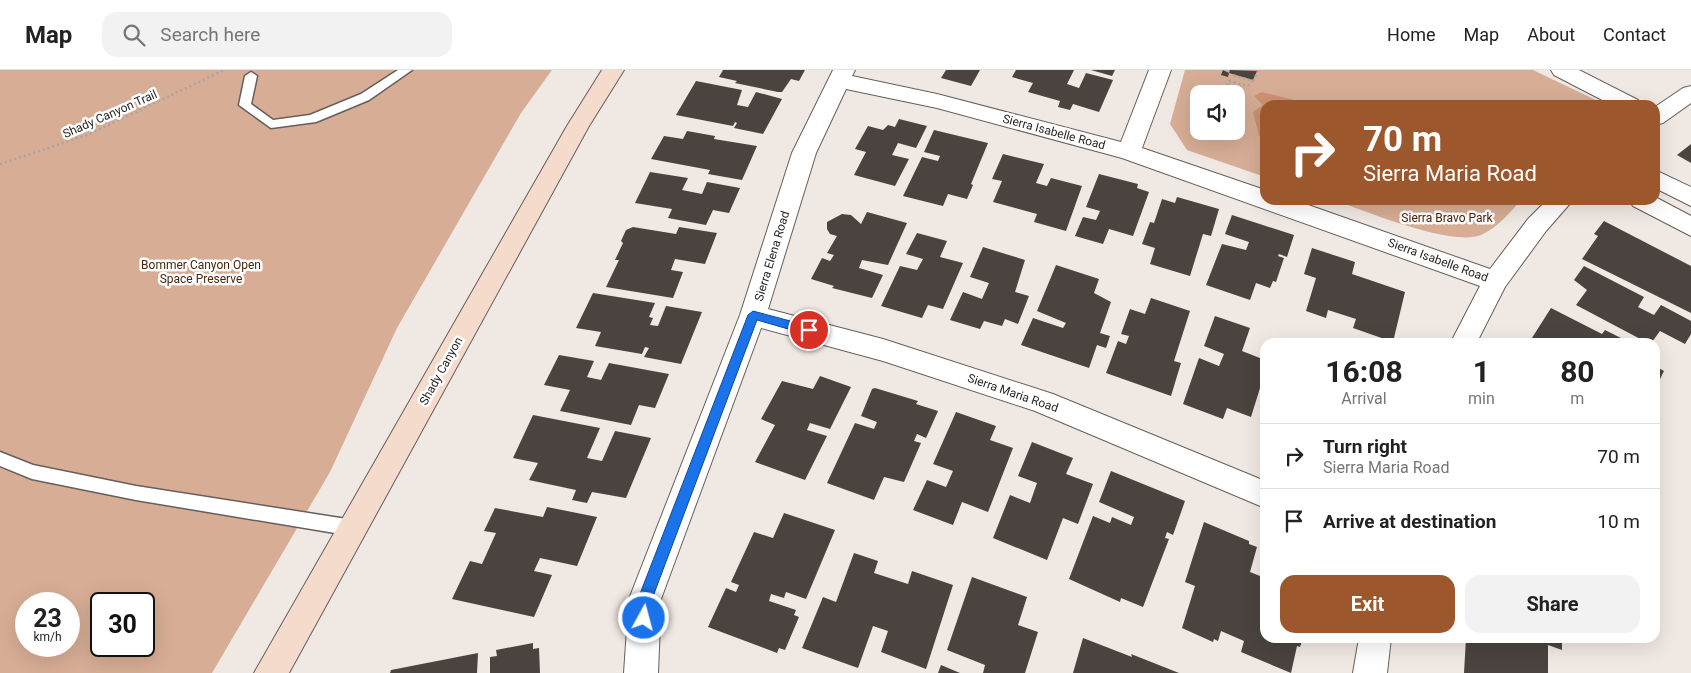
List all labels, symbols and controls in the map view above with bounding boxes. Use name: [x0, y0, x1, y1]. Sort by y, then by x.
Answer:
search box: [102, 12, 452, 57]
text: Map: [25, 21, 72, 49]
icon: search: [120, 21, 148, 49]
text: Search here: [160, 23, 260, 46]
text: Home: [1387, 24, 1436, 45]
text: Map: [1464, 24, 1499, 45]
text: About: [1527, 24, 1575, 45]
text: Contact: [1603, 24, 1666, 45]
map controls: [1190, 85, 1245, 140]
button: sound: [1190, 85, 1245, 140]
street label: Shady Canyon Trail: [61, 87, 159, 141]
street label: Sierra Isabelle Road: [1001, 112, 1107, 152]
text: 70 m: [1363, 119, 1442, 160]
icon: right: [1280, 120, 1345, 185]
text: Sierra Maria Road: [1363, 161, 1537, 186]
street label: Sierra Elena Road: [752, 209, 792, 303]
park label: Sierra Bravo Park: [1401, 211, 1494, 225]
street label: Sierra Isabelle Road: [1386, 235, 1490, 285]
park label: Bommer Canyon Open Space Preserve: [141, 258, 261, 286]
pin: [788, 309, 830, 351]
icon: arrive: [795, 316, 823, 344]
street label: Shady Canyon: [417, 334, 465, 408]
text: 16:08: [1325, 354, 1403, 389]
text: 1: [1473, 354, 1490, 389]
text: 80: [1560, 354, 1595, 389]
street label: Sierra Maria Road: [966, 371, 1060, 415]
text: Arrival: [1341, 389, 1387, 408]
text: min: [1468, 389, 1495, 408]
text: m: [1570, 389, 1584, 408]
text: Turn right: [1323, 435, 1407, 458]
icon: right: [1280, 442, 1308, 470]
text: 70 m: [1597, 445, 1640, 468]
text: Sierra Maria Road: [1323, 458, 1449, 477]
icon: arrive: [1280, 507, 1308, 535]
text: Arrive at destination: [1323, 510, 1496, 533]
text: 10 m: [1597, 510, 1640, 533]
button: Exit: [1280, 575, 1455, 633]
button: Share: [1465, 575, 1640, 633]
position arrow: [617, 591, 669, 643]
speed limit sign: 30: [90, 592, 155, 657]
text: 23: [33, 604, 62, 633]
text: km/h: [33, 630, 62, 644]

